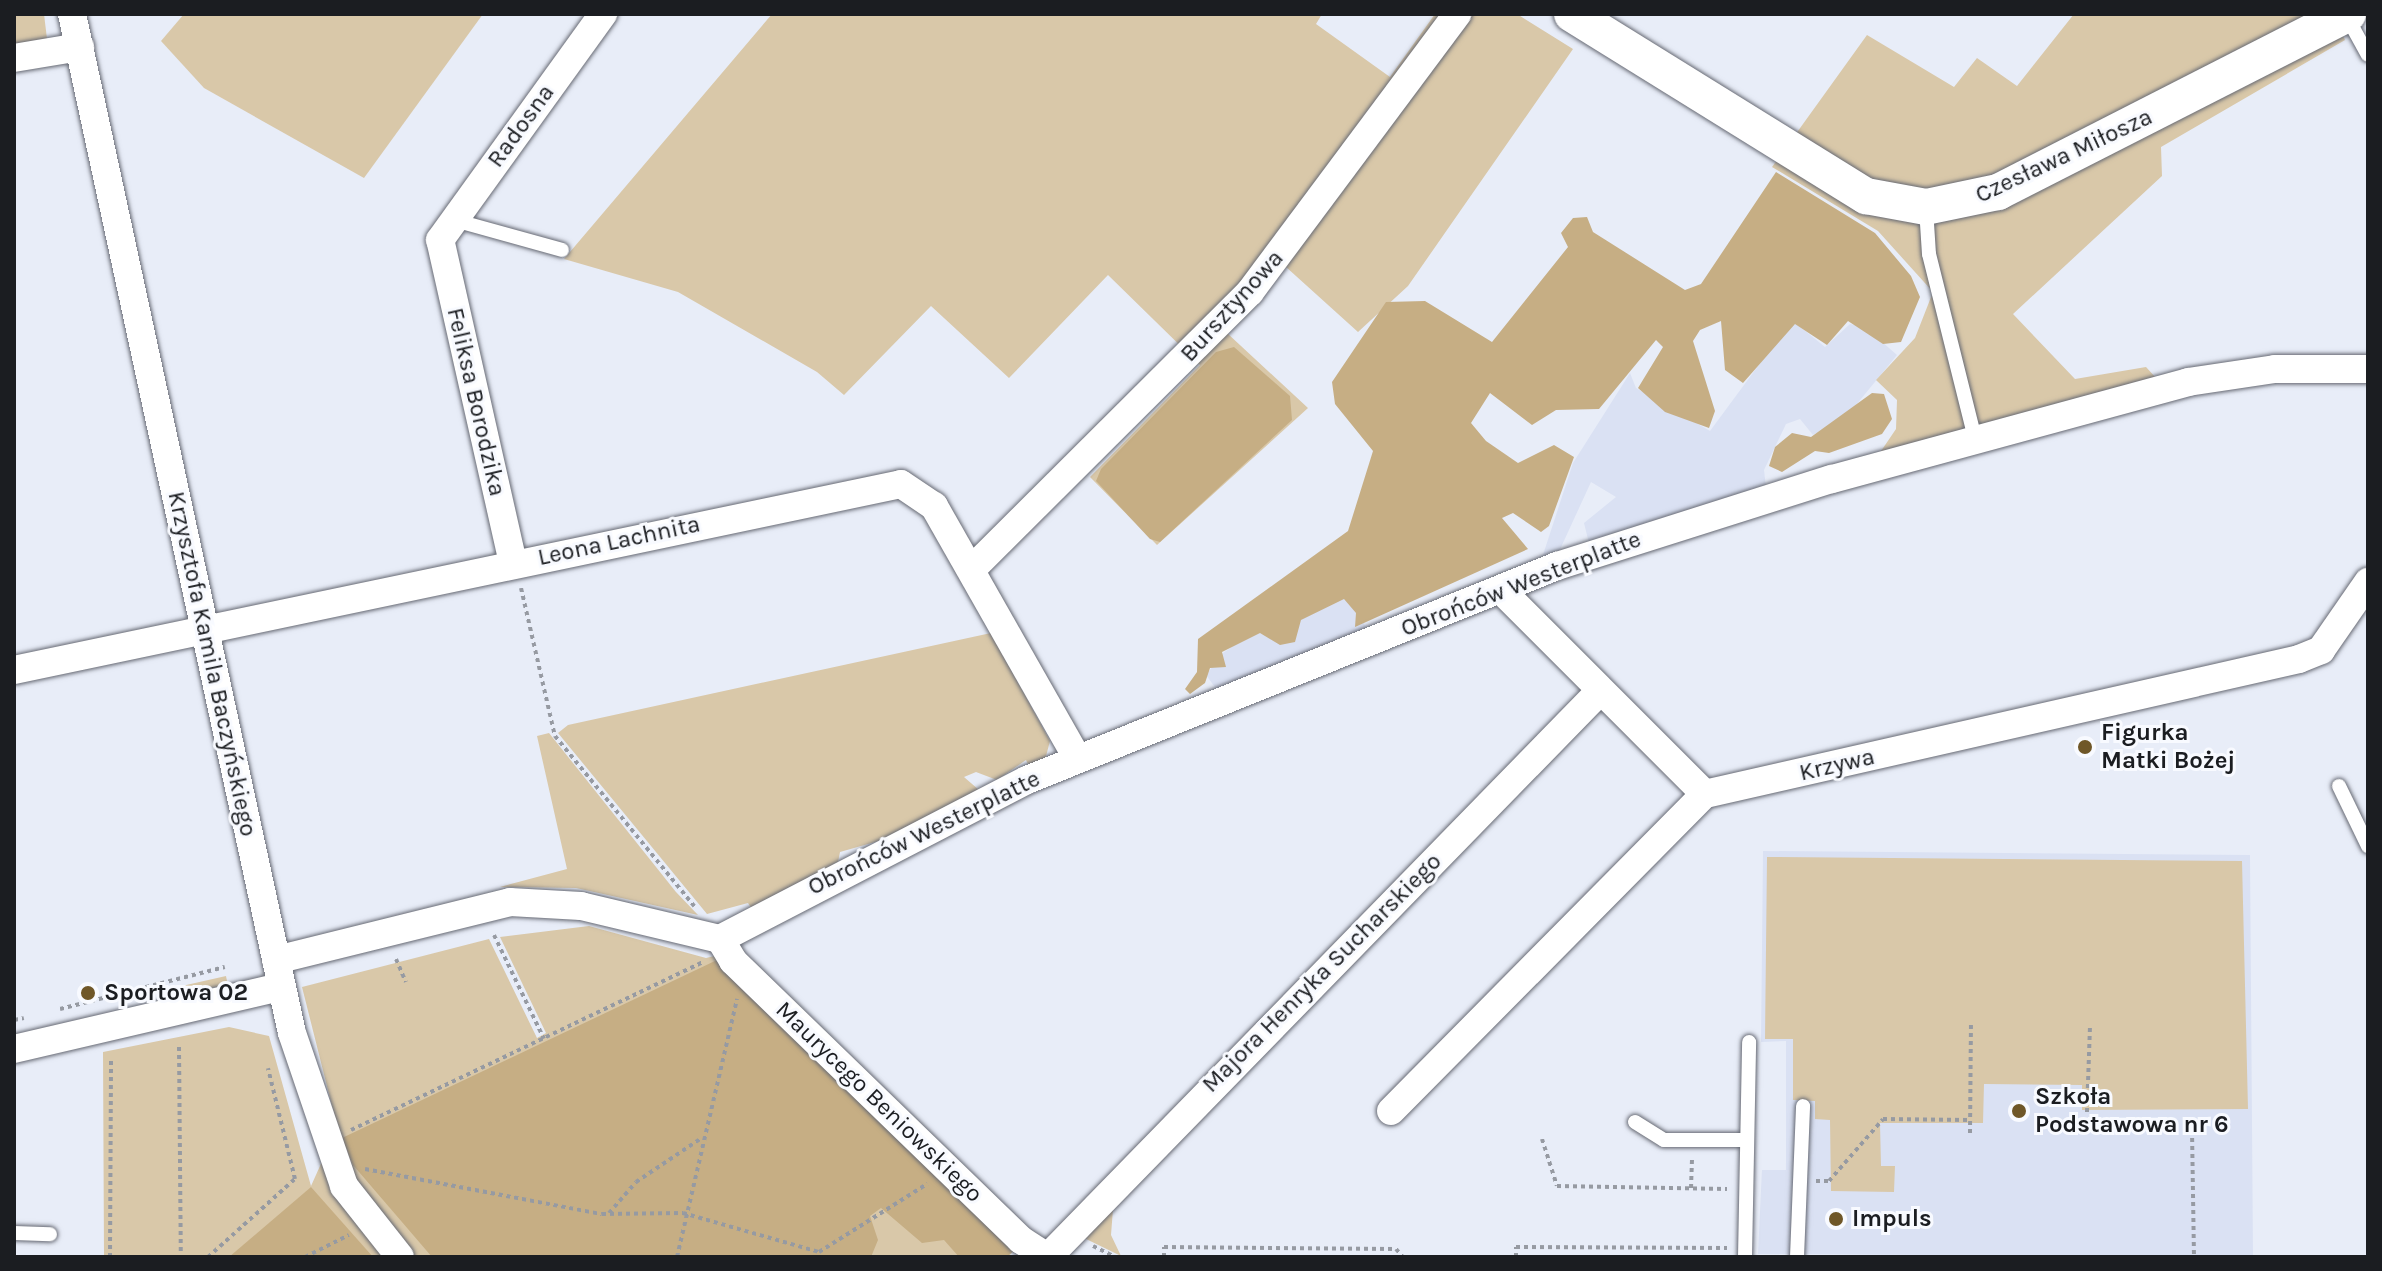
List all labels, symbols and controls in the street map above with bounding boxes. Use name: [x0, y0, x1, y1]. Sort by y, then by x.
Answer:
street label: Radosna: [481, 79, 561, 173]
street label: Czesława Miłosza: [1971, 102, 2157, 210]
street label: Bursztynowa: [1174, 244, 1290, 368]
street label: Feliksa Borodzika: [440, 305, 512, 499]
street label: Krzysztofa Kamila Baczyńskiego: [161, 489, 263, 839]
street label: Leona Lachnita: [535, 510, 703, 572]
street label: Obrońców Westerplatte: [1397, 525, 1645, 643]
place label: Figurka Matki Bożej: [2101, 719, 2235, 775]
marker: Figurka Matki Bożej: [2076, 738, 2094, 756]
street label: Krzywa: [1797, 742, 1877, 788]
street label: Obrońców Westerplatte: [803, 764, 1045, 902]
street label: Majora Henryka Sucharskiego: [1196, 847, 1448, 1099]
place label: Sportowa 02: [104, 979, 248, 1007]
marker: Sportowa 02: [79, 984, 97, 1002]
street label: Maurycego Beniowskiego: [769, 996, 989, 1208]
place label: Szkoła Podstawowa nr 6: [2035, 1083, 2229, 1139]
marker: Szkoła Podstawowa nr 6: [2010, 1102, 2028, 1120]
place label: Impuls: [1852, 1205, 1932, 1233]
marker: Impuls: [1827, 1210, 1845, 1228]

